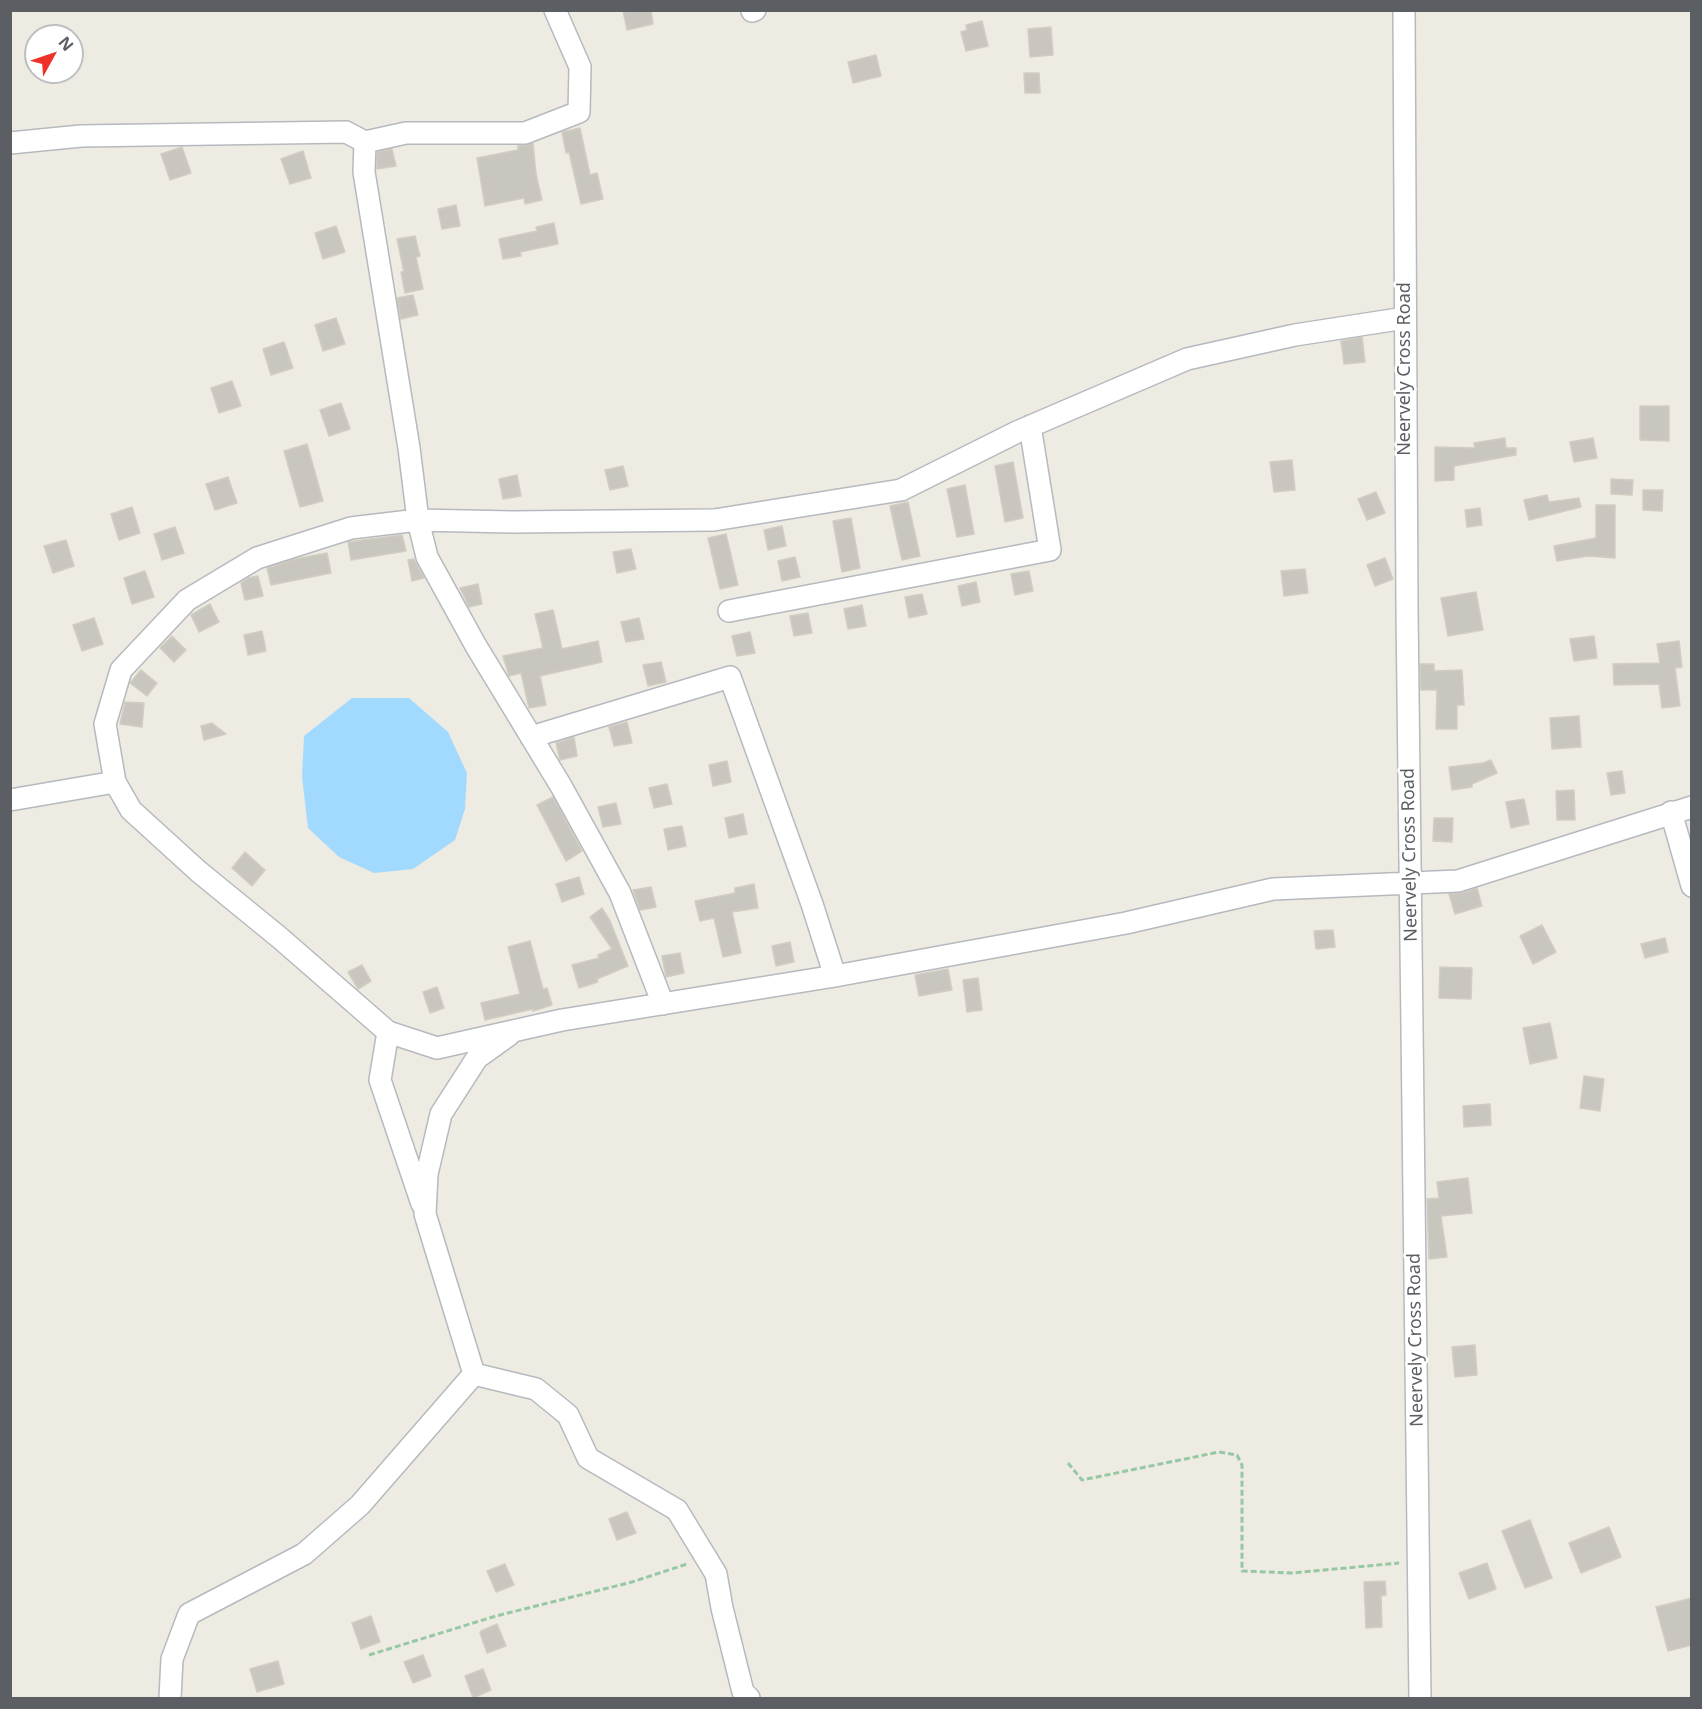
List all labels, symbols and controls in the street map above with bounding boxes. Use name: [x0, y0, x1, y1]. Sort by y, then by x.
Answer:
north arrow: [24, 24, 84, 84]
text: N: [54, 32, 79, 56]
street label: Neervely Cross Road: [1394, 282, 1416, 456]
street label: Neervely Cross Road: [1398, 768, 1422, 942]
street label: Neervely Cross Road: [1404, 1253, 1428, 1427]

